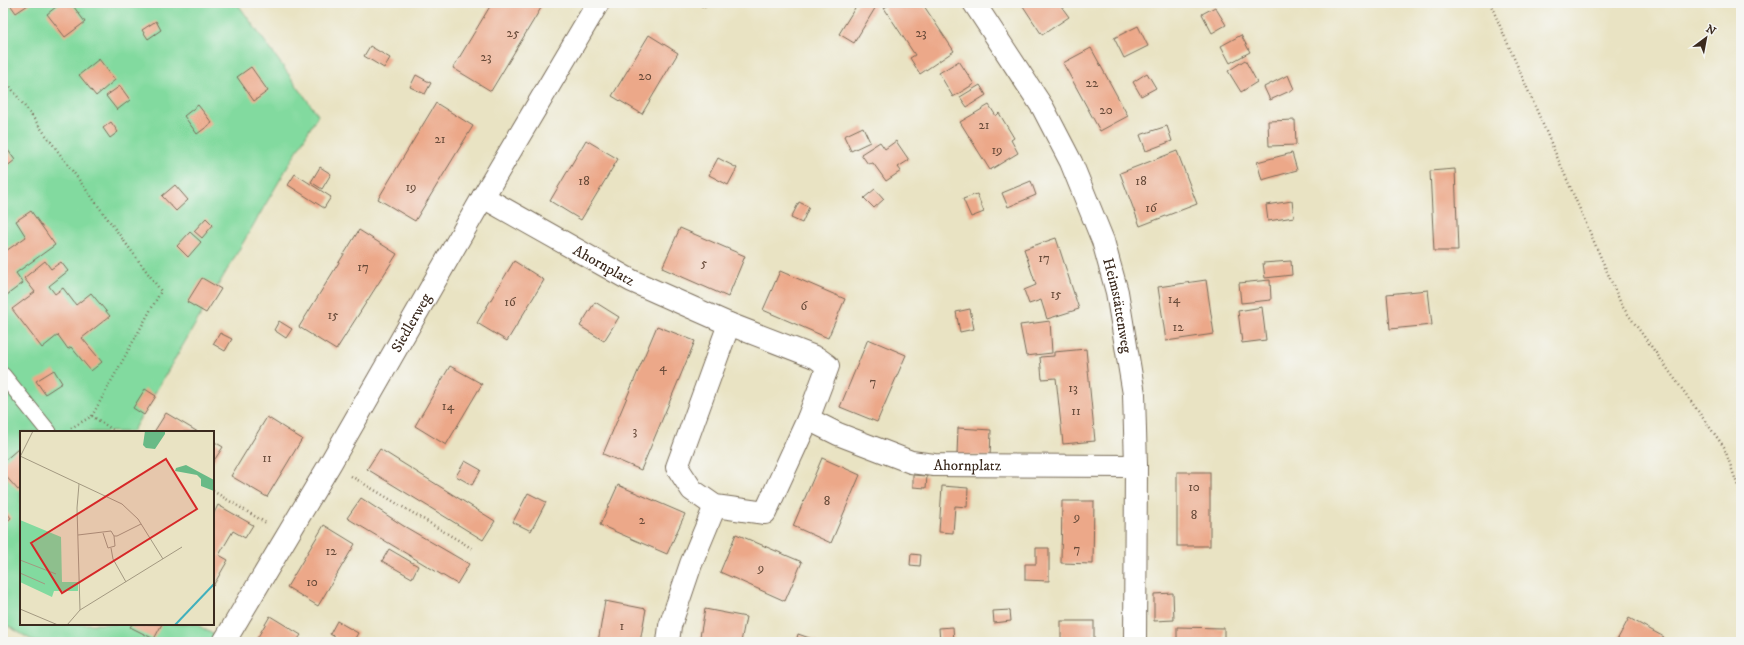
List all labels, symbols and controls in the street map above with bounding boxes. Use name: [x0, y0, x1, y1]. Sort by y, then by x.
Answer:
north arrow: [1686, 18, 1726, 58]
text: N: [1703, 22, 1718, 39]
house number: 25: [507, 25, 520, 41]
house number: 23: [915, 25, 927, 41]
house number: 23: [480, 49, 492, 65]
house number: 20: [638, 68, 652, 84]
house number: 22: [1086, 75, 1099, 91]
house number: 20: [1099, 102, 1113, 118]
house number: 21: [978, 117, 990, 133]
house number: 21: [434, 131, 446, 147]
house number: 19: [991, 142, 1003, 158]
house number: 18: [578, 173, 590, 189]
house number: 18: [1135, 173, 1147, 189]
house number: 19: [405, 179, 417, 195]
house number: 16: [1145, 200, 1158, 216]
street label: Ahornplatz: [570, 241, 638, 291]
house number: 17: [1038, 250, 1050, 266]
house number: 5: [701, 255, 708, 271]
street label: Heimstättenweg: [1098, 256, 1136, 355]
house number: 17: [357, 259, 369, 275]
house number: 15: [1050, 286, 1062, 302]
street label: Siedlerweg: [387, 289, 436, 356]
house number: 14: [1168, 291, 1181, 307]
house number: 16: [504, 294, 517, 310]
house number: 6: [801, 298, 809, 314]
house number: 15: [327, 307, 339, 323]
house number: 12: [1172, 319, 1184, 335]
house number: 4: [659, 359, 667, 375]
house number: 7: [870, 374, 877, 390]
house number: 13: [1068, 380, 1078, 396]
house number: 14: [442, 398, 455, 414]
house number: 11: [1071, 403, 1081, 419]
house number: 3: [633, 423, 638, 439]
inset map: [20, 431, 214, 625]
house number: 11: [262, 450, 272, 466]
street label: Ahornplatz: [933, 456, 1002, 475]
house number: 10: [1188, 479, 1200, 495]
house number: 8: [824, 493, 830, 509]
house number: 8: [1191, 507, 1197, 523]
house number: 9: [1073, 509, 1080, 525]
house number: 2: [639, 512, 646, 528]
house number: 7: [1074, 541, 1081, 557]
house number: 12: [325, 543, 337, 559]
house number: 9: [757, 560, 764, 576]
house number: 10: [306, 574, 318, 590]
house number: 1: [620, 618, 625, 634]

